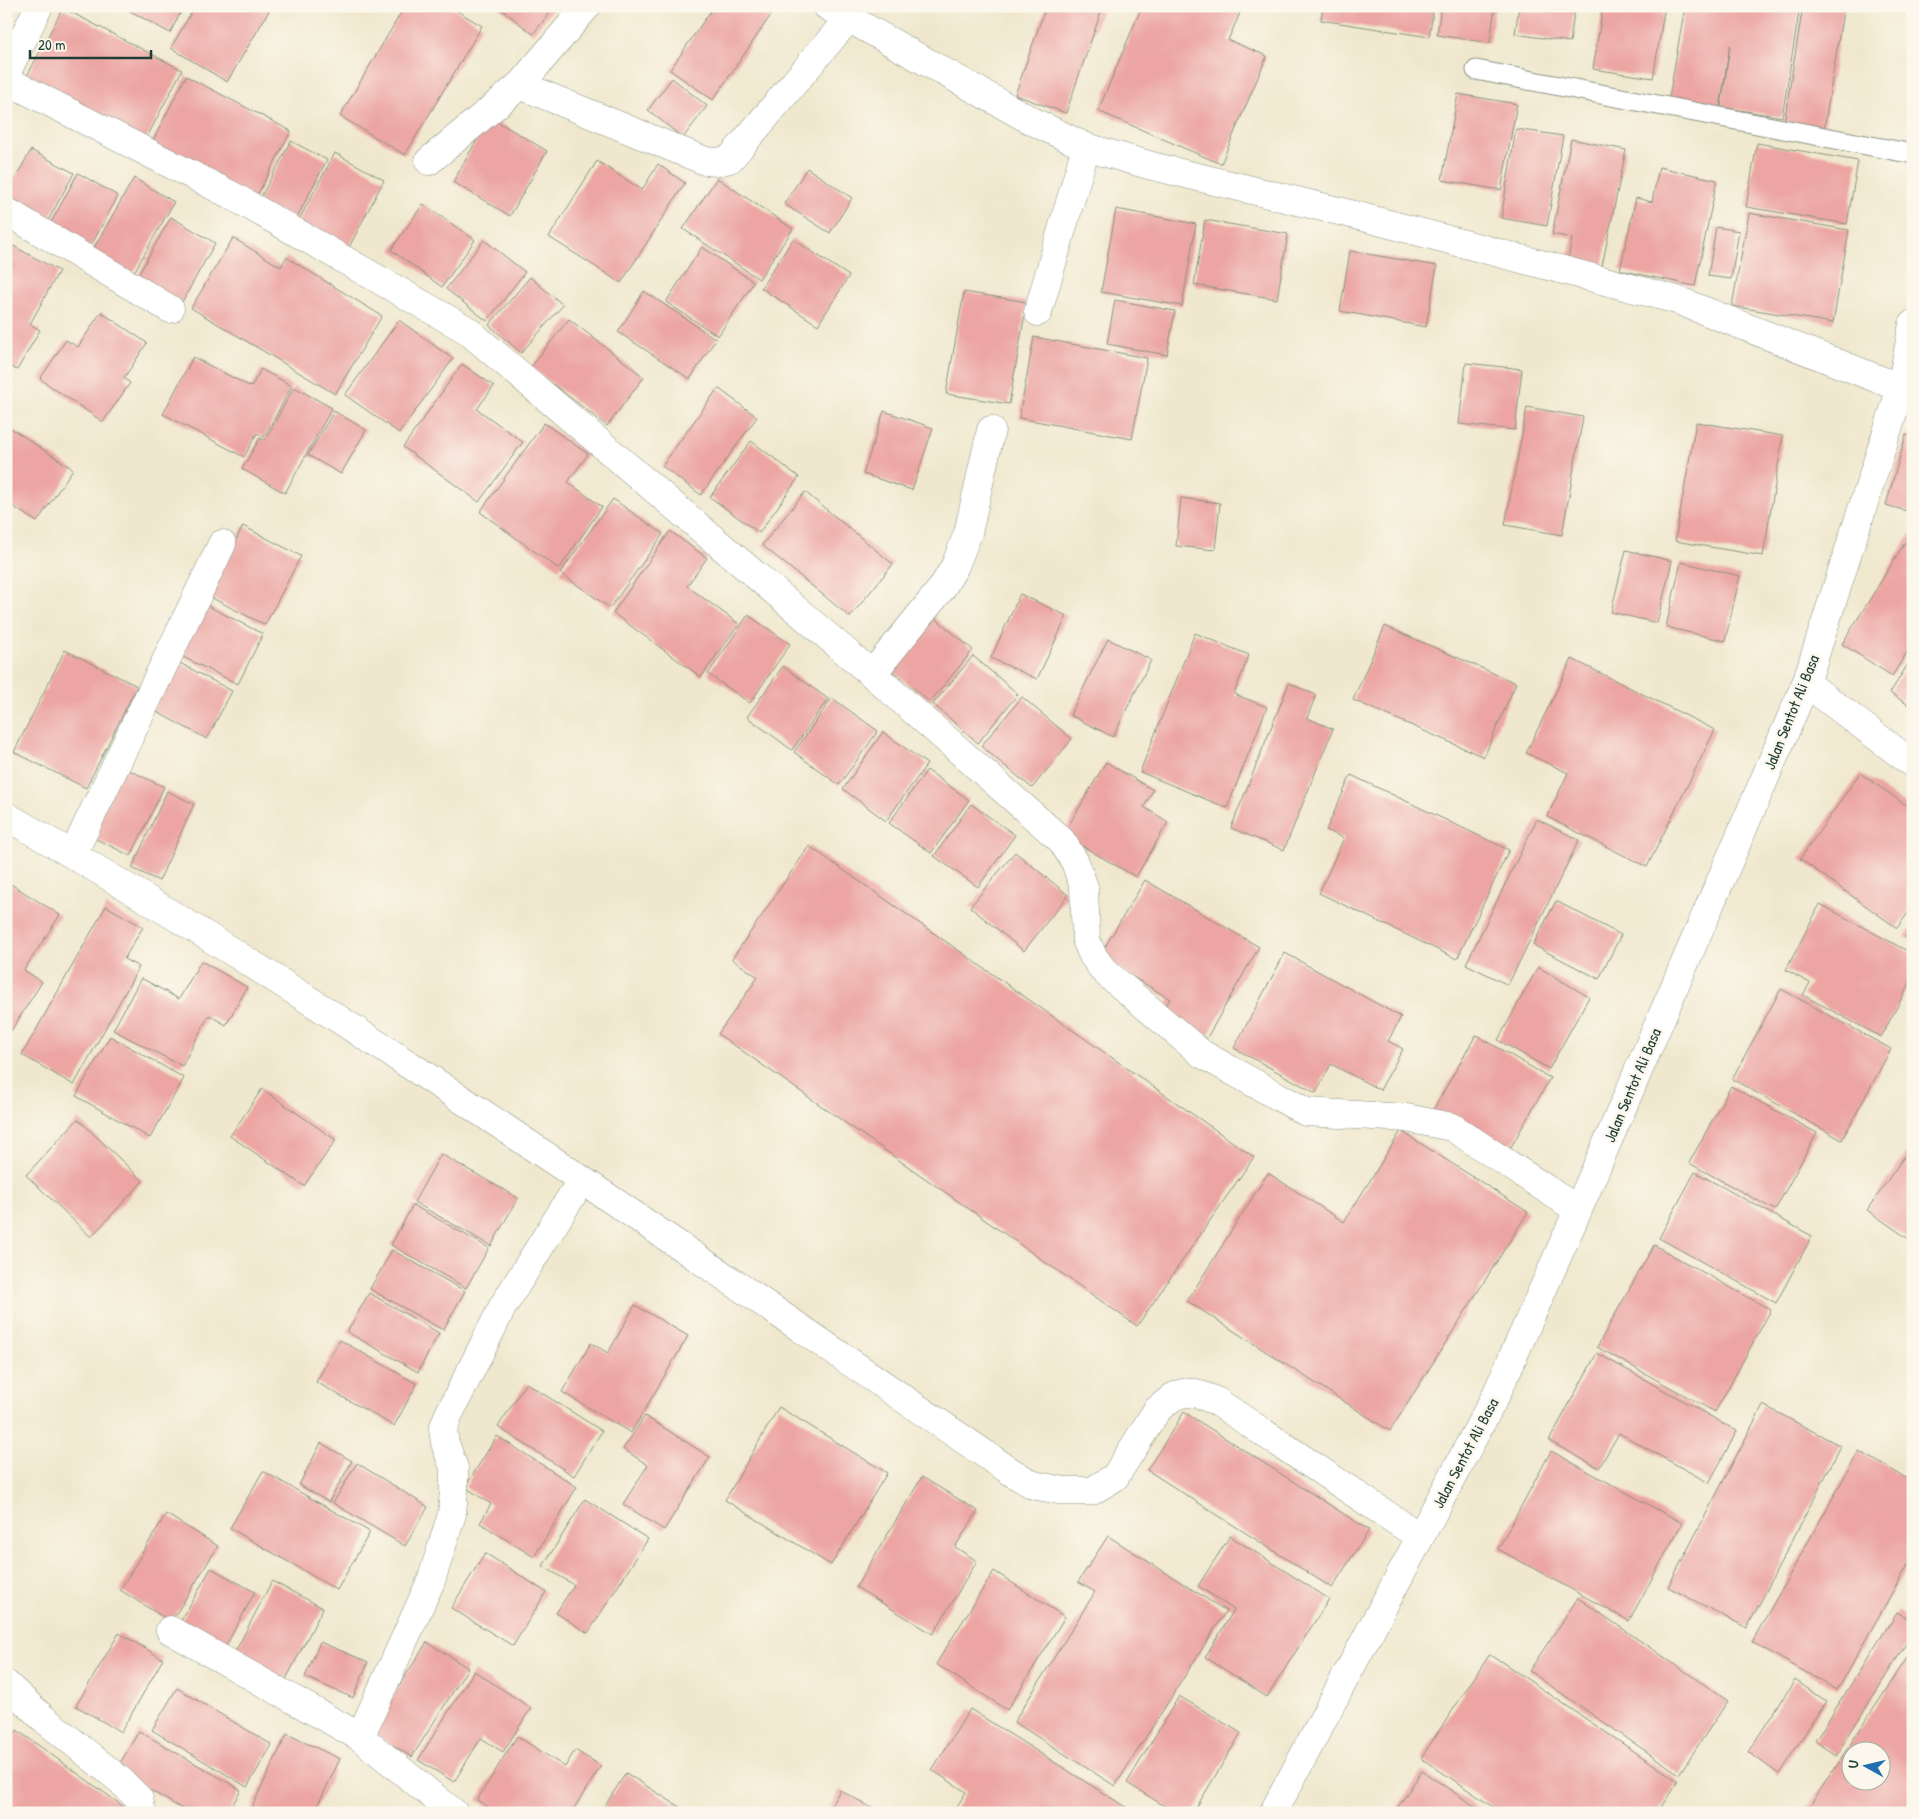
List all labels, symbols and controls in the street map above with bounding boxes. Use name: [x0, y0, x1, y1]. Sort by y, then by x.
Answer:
scale bar: [30, 28, 151, 60]
text: 20 m: [38, 34, 65, 55]
street label: Jalan Sentot Ali Basa: [1758, 651, 1824, 773]
street label: Jalan Sentot Ali Basa: [1598, 1025, 1666, 1145]
street label: Jalan Sentot Ali Basa: [1427, 1394, 1503, 1512]
north arrow: [1842, 1742, 1892, 1792]
text: U: [1843, 1759, 1863, 1769]

